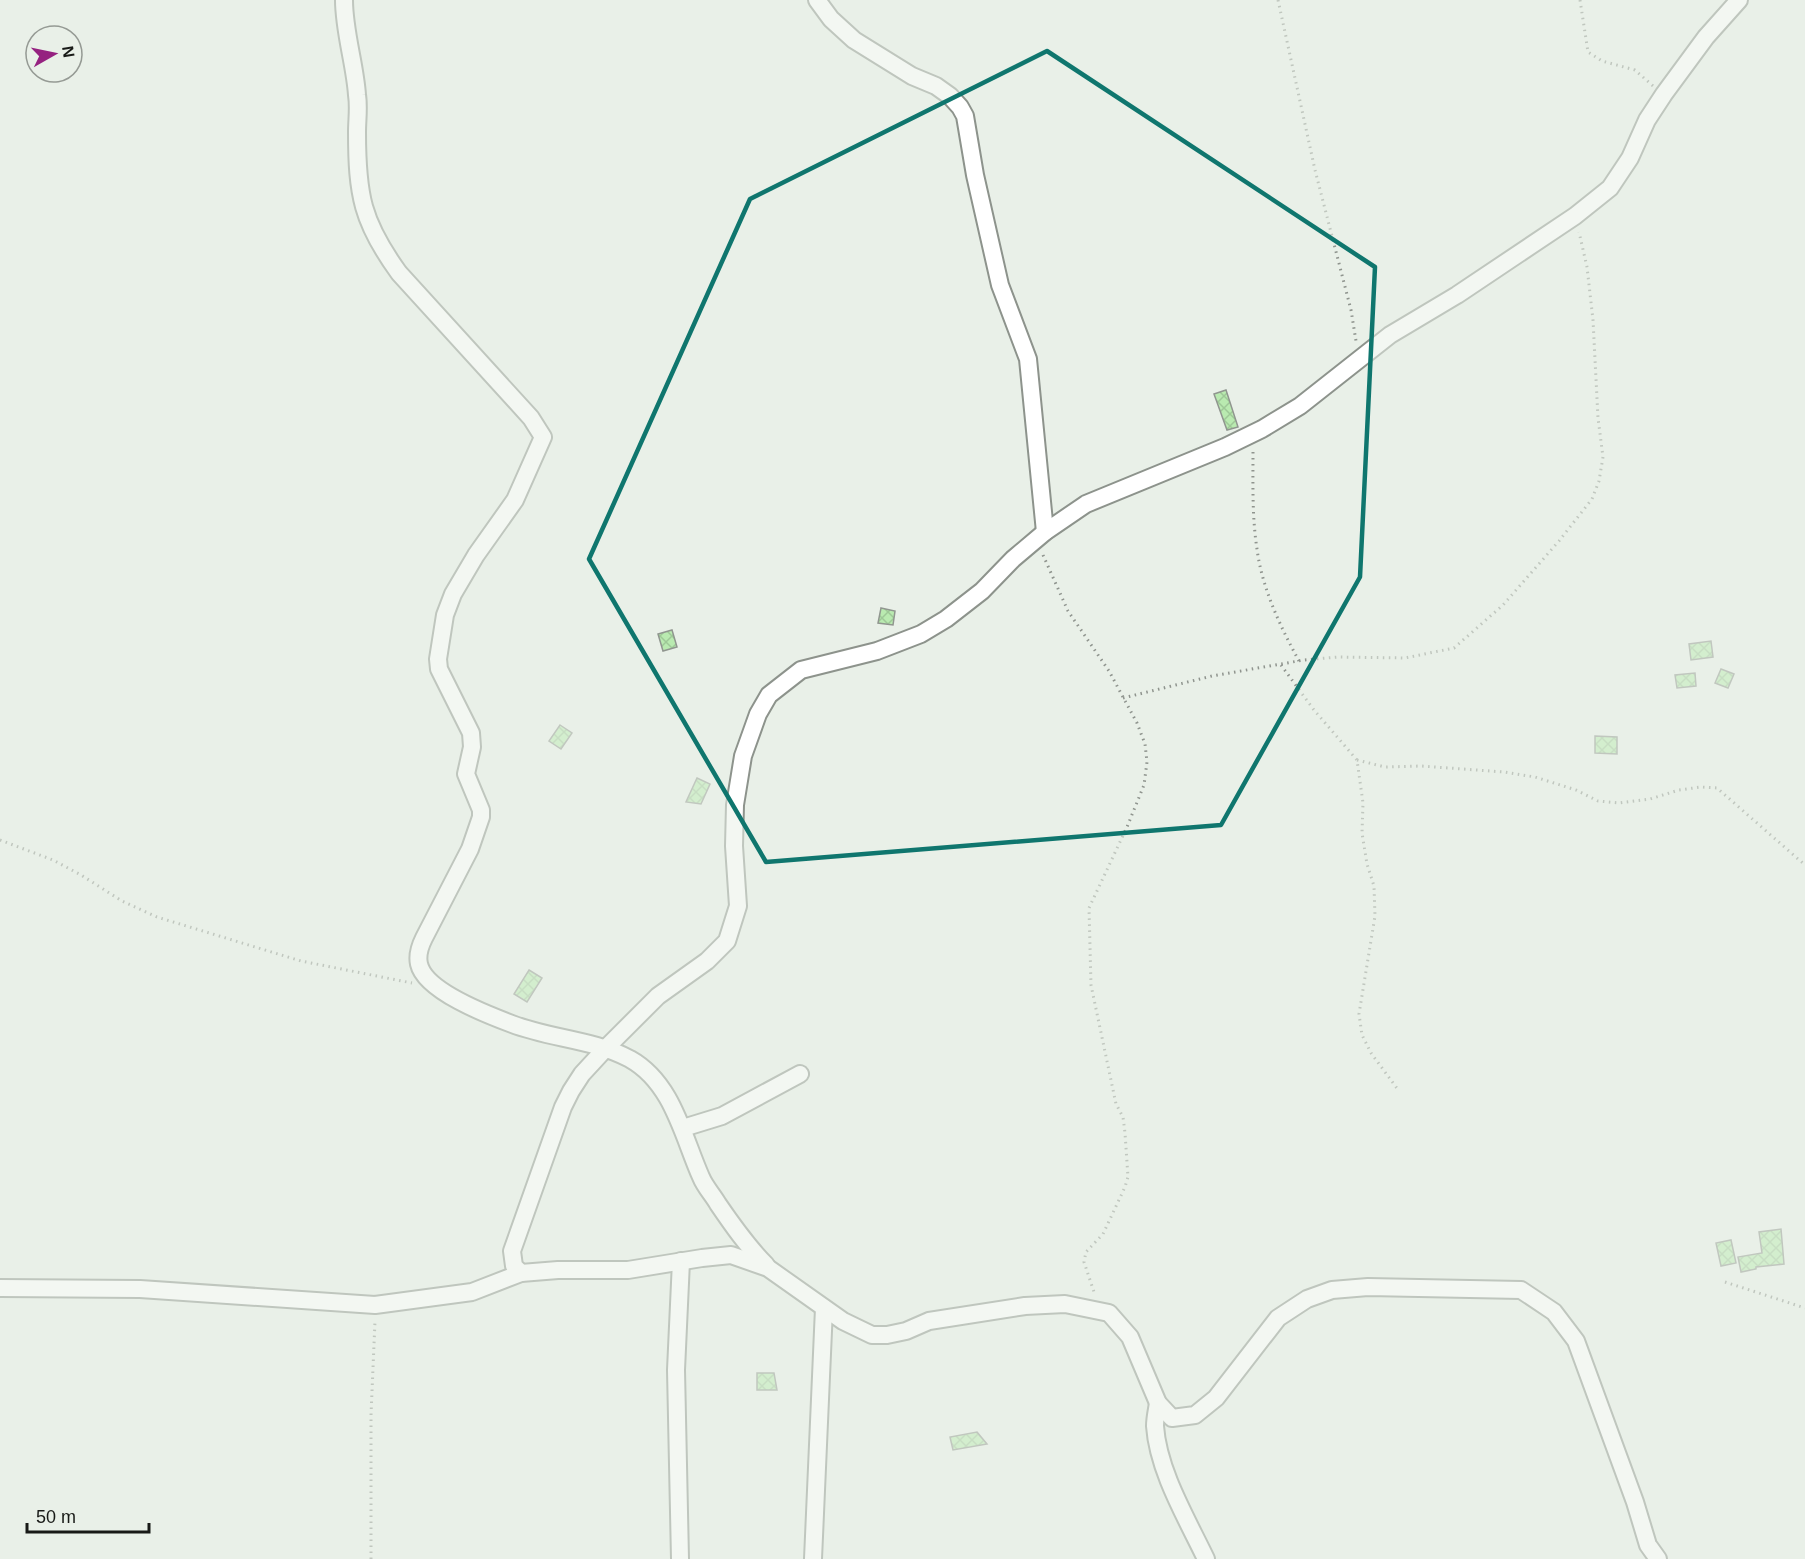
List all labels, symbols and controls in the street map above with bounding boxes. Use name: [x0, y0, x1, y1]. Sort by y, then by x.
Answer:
north arrow: [24, 24, 84, 84]
text: N: [59, 45, 78, 59]
scale bar: [27, 1496, 148, 1534]
text: 50 m: [36, 1507, 76, 1527]

